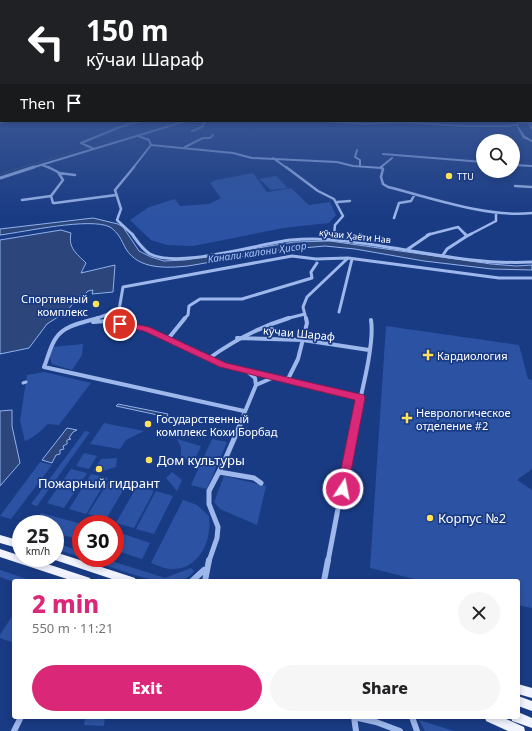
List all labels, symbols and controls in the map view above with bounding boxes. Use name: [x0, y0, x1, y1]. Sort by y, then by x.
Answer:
text: 150 m: [86, 11, 169, 49]
icon: left: [20, 16, 72, 68]
text: кӯчаи Шараф: [86, 47, 204, 71]
icon: arrive: [63, 92, 85, 114]
text: Then: [20, 93, 55, 113]
map controls: [476, 134, 520, 178]
button: search: [476, 134, 520, 178]
place label: TTU: [457, 170, 474, 183]
marker: TTU: [444, 171, 454, 181]
street label: кӯчаи Ҳаёти Нав: [319, 226, 391, 246]
water label: Канали калони Ҳисор: [207, 238, 308, 266]
place label: Спортивный комплекс: [21, 291, 88, 319]
marker: Спортивный комплекс: [91, 299, 101, 309]
pin: [103, 307, 137, 341]
icon: arrive: [109, 313, 131, 335]
street label: кӯчаи Шараф: [262, 322, 336, 344]
place label: Кардиология: [437, 348, 508, 363]
marker: Кардиология: [422, 349, 434, 361]
place label: Неврологическое отделение #2: [416, 405, 510, 433]
place label: Государственный комплекс Кохи Борбад: [156, 411, 278, 439]
marker: Неврологическое отделение #2: [401, 412, 413, 424]
marker: Государственный комплекс Кохи Борбад: [143, 419, 153, 429]
place label: Дом культуры: [157, 451, 245, 469]
marker: Дом культуры: [144, 455, 154, 465]
marker: Пожарный гидрант: [94, 464, 104, 474]
position arrow: [322, 468, 364, 510]
place label: Пожарный гидрант: [38, 474, 160, 492]
place label: Корпус №2: [438, 509, 506, 527]
marker: Корпус №2: [425, 513, 435, 523]
speed limit sign: 30: [72, 515, 124, 567]
text: 25: [27, 522, 49, 549]
text: km/h: [26, 544, 50, 558]
text: 2 min: [32, 587, 99, 620]
button: close: [458, 592, 500, 634]
text: 550 m · 11:21: [32, 619, 113, 637]
button: Exit: [32, 665, 262, 711]
button: Share: [270, 665, 500, 711]

